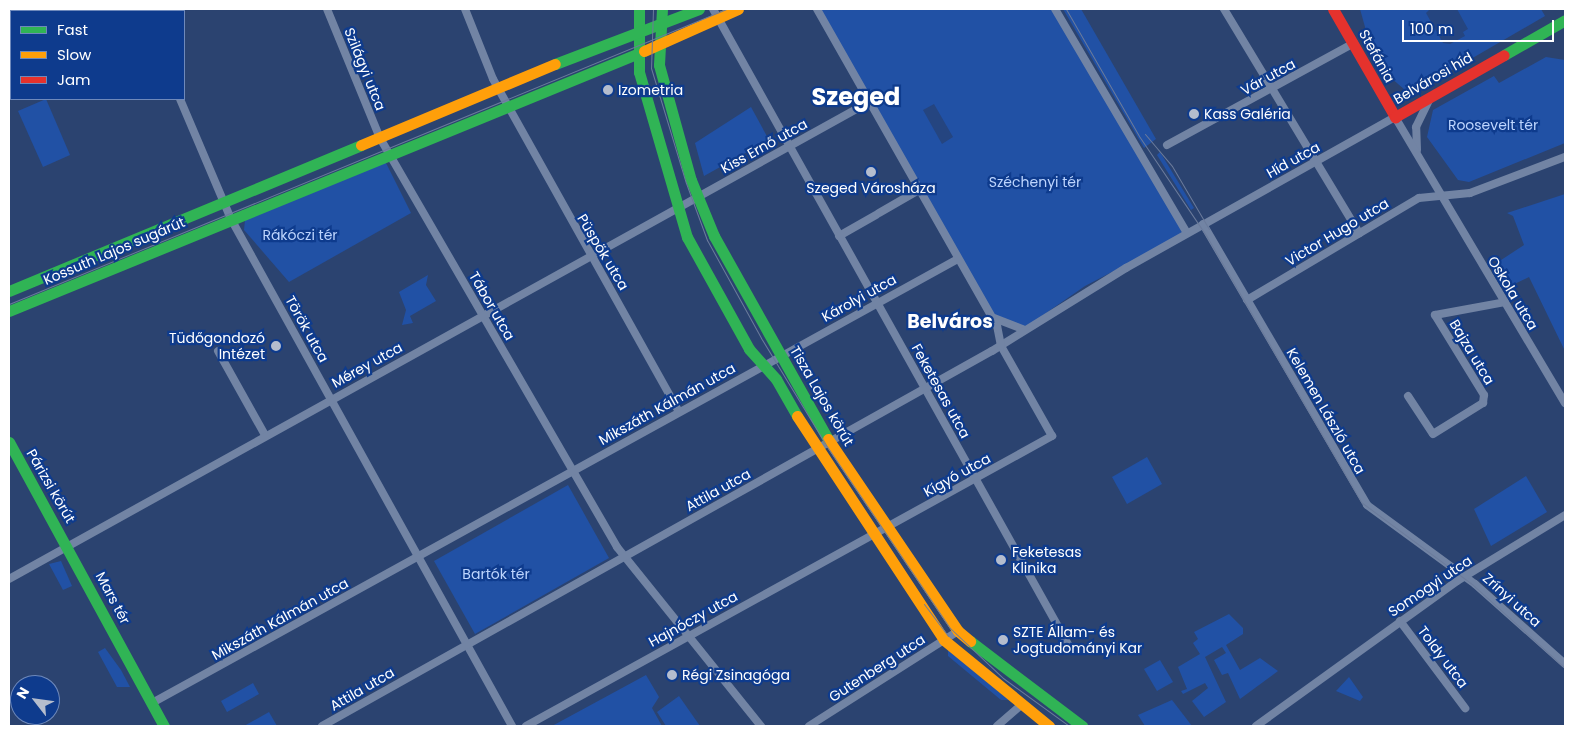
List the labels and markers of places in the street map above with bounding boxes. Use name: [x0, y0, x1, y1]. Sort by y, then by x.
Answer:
place label: Izometria: [618, 82, 683, 98]
marker: Izometria: [602, 84, 614, 96]
place label: Kass Galéria: [1204, 106, 1291, 122]
marker: Kass Galéria: [1188, 108, 1200, 120]
marker: Szeged Városháza: [865, 166, 877, 178]
place label: Szeged Városháza: [806, 180, 936, 196]
place label: Tüdőgondozó Intézet: [169, 330, 265, 362]
marker: Tüdőgondozó Intézet: [269, 339, 283, 353]
place label: Feketesas Klinika: [1012, 544, 1081, 576]
marker: Feketesas Klinika: [994, 553, 1008, 567]
place label: SZTE Állam- és Jogtudományi Kar: [1013, 624, 1142, 656]
marker: SZTE Állam- és Jogtudományi Kar: [997, 634, 1009, 646]
place label: Régi Zsinagóga: [682, 667, 790, 683]
marker: Régi Zsinagóga: [666, 669, 678, 681]

